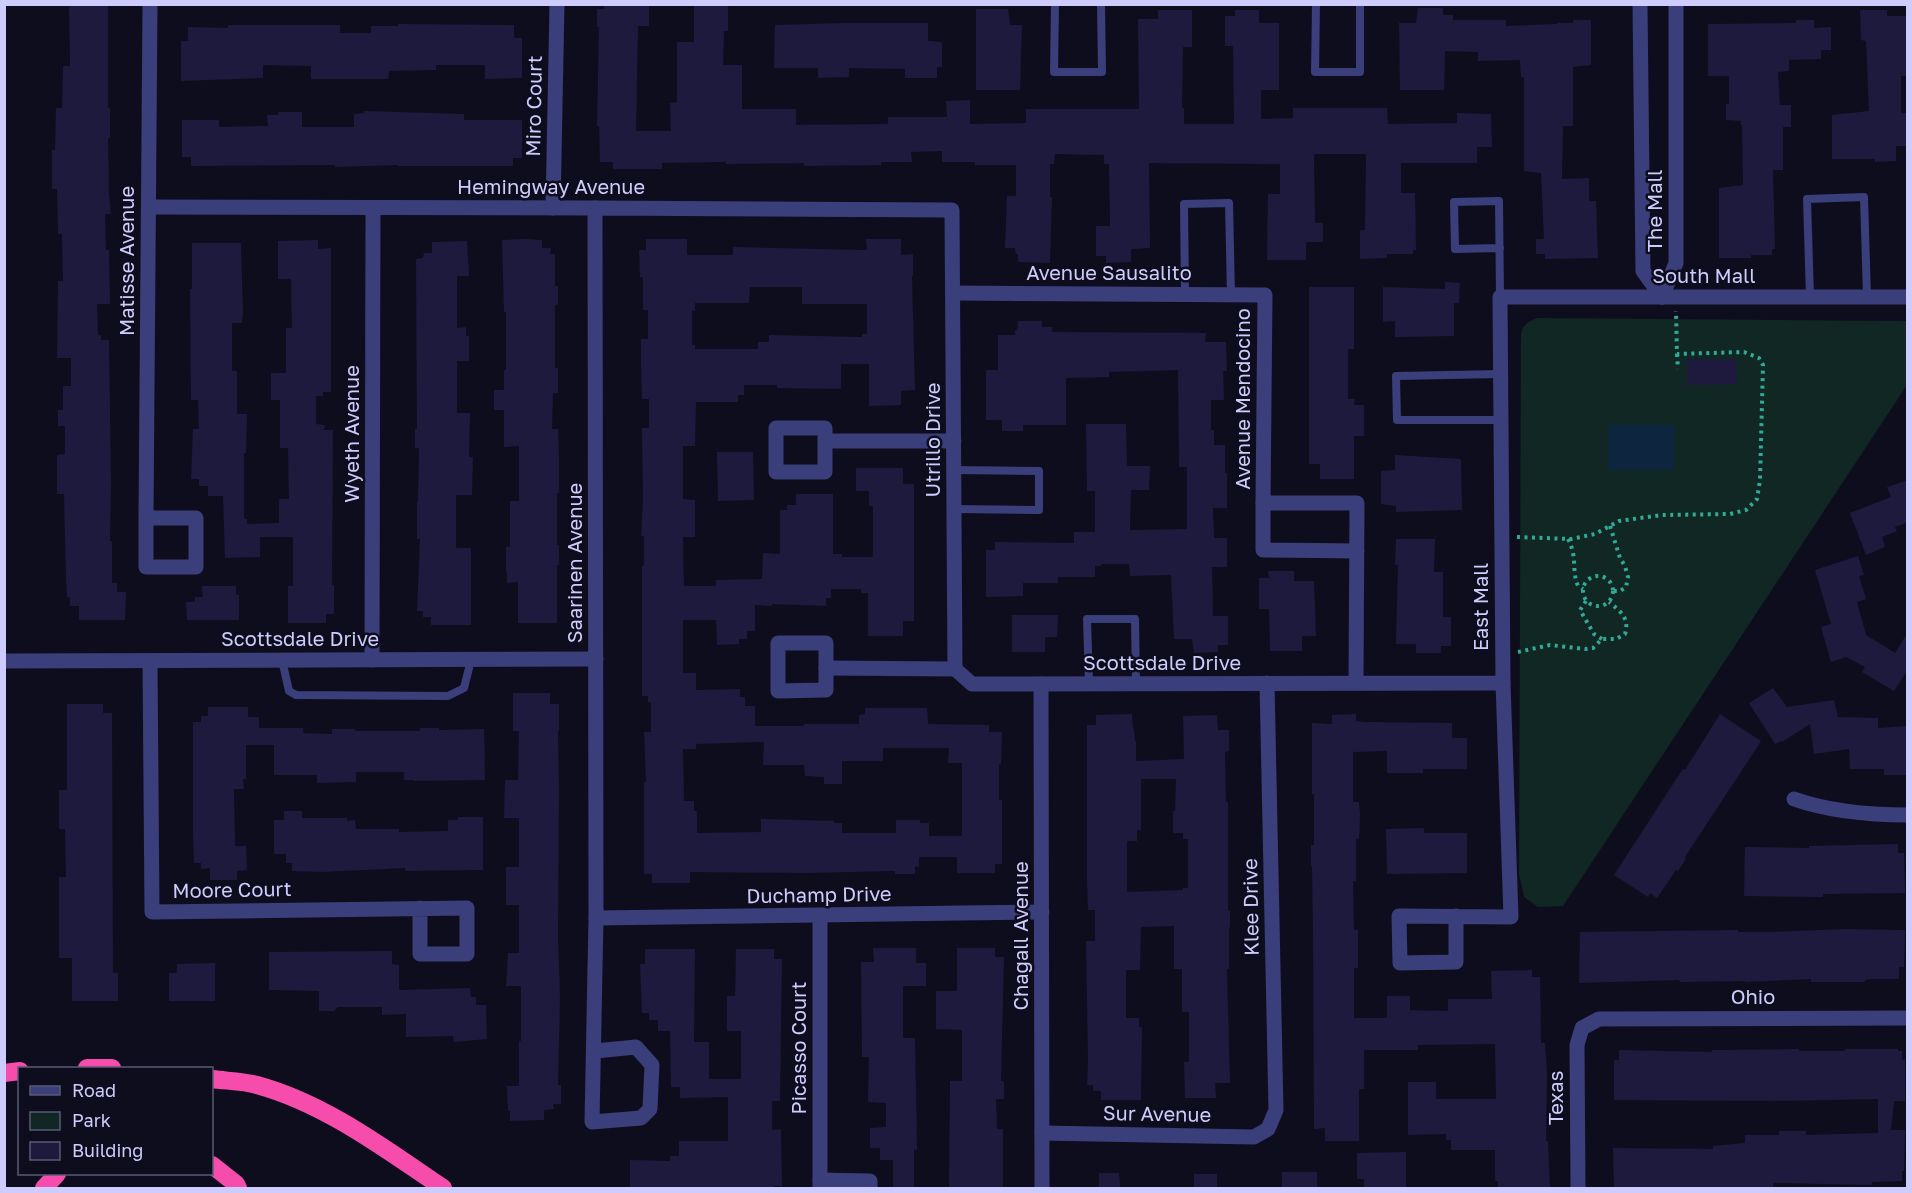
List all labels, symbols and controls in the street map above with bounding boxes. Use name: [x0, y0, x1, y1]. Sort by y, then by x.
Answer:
street label: Miro Court: [520, 55, 546, 157]
street label: The Mall: [1642, 170, 1666, 252]
street label: Hemingway Avenue: [457, 174, 645, 198]
street label: Matisse Avenue: [114, 186, 138, 336]
street label: Avenue Sausalito: [1026, 260, 1192, 284]
street label: South Mall: [1652, 263, 1756, 287]
street label: Avenue Mendocino: [1230, 308, 1254, 490]
street label: Wyeth Avenue: [339, 365, 363, 503]
street label: Utrillo Drive: [920, 383, 944, 497]
street label: Saarinen Avenue: [562, 483, 586, 643]
street label: East Mall: [1468, 563, 1492, 651]
street label: Scottsdale Drive: [221, 626, 379, 650]
street label: Scottsdale Drive: [1083, 650, 1241, 674]
street label: Klee Drive: [1237, 858, 1263, 956]
street label: Chagall Avenue: [1008, 861, 1032, 1011]
street label: Moore Court: [172, 876, 292, 902]
street label: Duchamp Drive: [746, 881, 892, 907]
street label: Picasso Court: [786, 982, 810, 1114]
street label: Ohio: [1731, 984, 1775, 1008]
legend: [18, 1067, 213, 1175]
street label: Texas: [1543, 1071, 1567, 1125]
text: Road: [72, 1079, 116, 1101]
street label: Sur Avenue: [1103, 1100, 1211, 1126]
text: Park: [72, 1109, 111, 1131]
text: Building: [72, 1139, 143, 1161]

